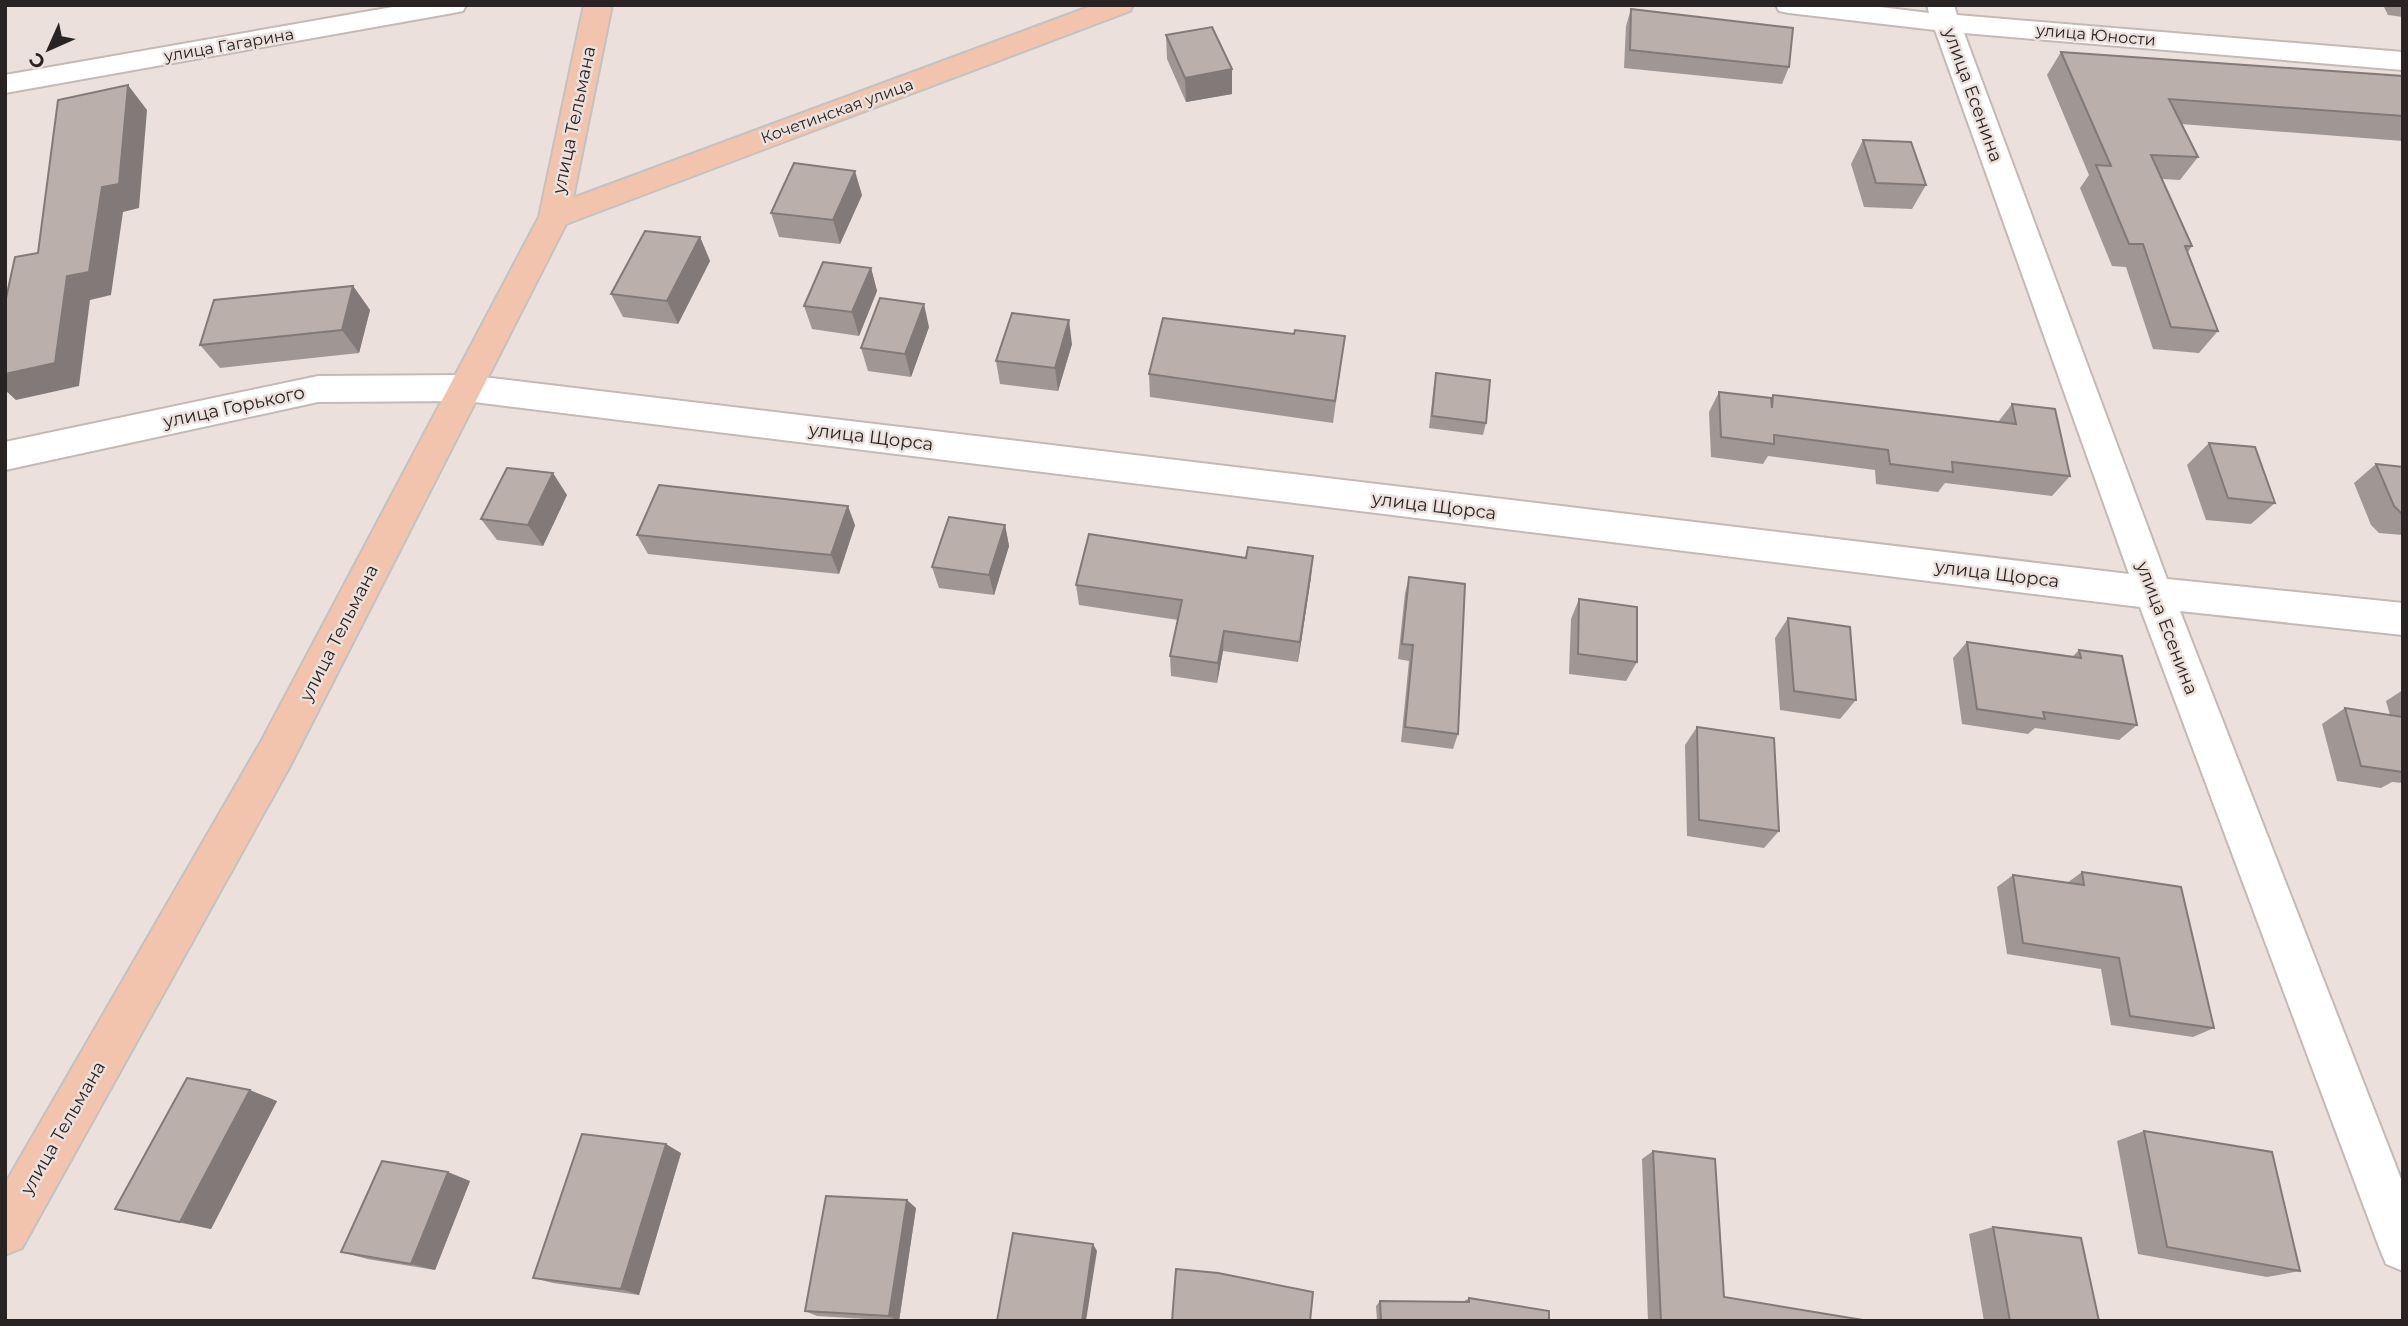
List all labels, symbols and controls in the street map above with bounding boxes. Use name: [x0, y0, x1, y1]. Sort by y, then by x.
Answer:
north arrow: [14, 14, 84, 84]
street label: улица Юности: [2034, 20, 2157, 50]
street label: улица Гагарина: [162, 24, 295, 66]
street label: улица Есенина: [1938, 24, 2007, 165]
street label: улица Тельмана: [547, 44, 600, 197]
text: С: [24, 48, 50, 74]
street label: Кочетинская улица: [758, 75, 916, 147]
street label: улица Горького: [160, 381, 307, 433]
street label: улица Щорса: [807, 418, 934, 456]
street label: улица Щорса: [1370, 487, 1497, 525]
street label: улица Щорса: [1933, 555, 2060, 593]
street label: улица Есенина: [2131, 557, 2203, 698]
street label: улица Тельмана: [295, 561, 383, 706]
street label: улица Тельмана: [15, 1057, 110, 1199]

